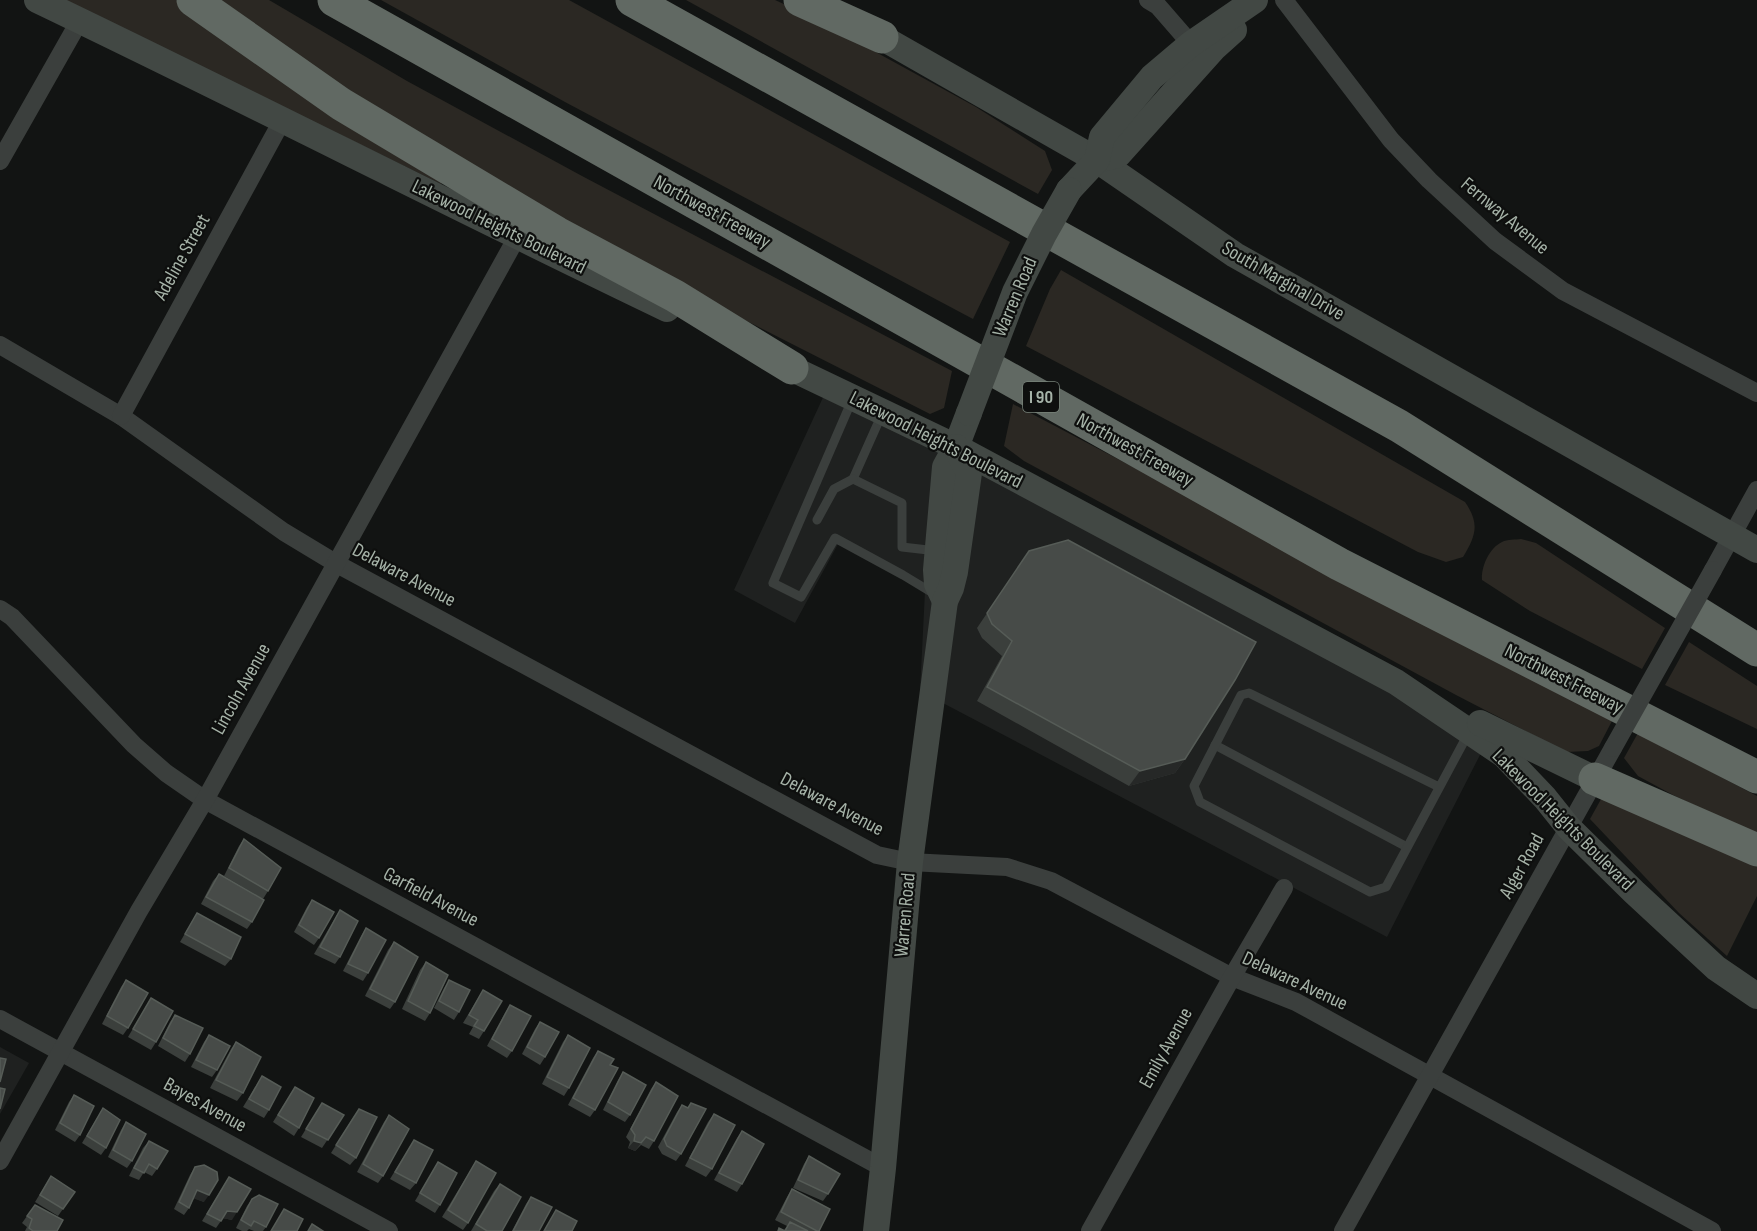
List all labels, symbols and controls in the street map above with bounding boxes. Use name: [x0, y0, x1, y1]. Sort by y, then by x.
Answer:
street label: Northwest Freeway: [649, 170, 775, 254]
street label: Fernway Avenue: [1456, 172, 1554, 260]
street label: Lakewood Heights Boulevard: [408, 174, 590, 280]
street label: Adeline Street: [148, 210, 215, 305]
street label: South Marginal Drive: [1217, 236, 1349, 326]
street label: Warren Road: [987, 253, 1043, 341]
road number: I 90: [1023, 382, 1059, 412]
street label: Lakewood Heights Boulevard: [846, 386, 1026, 494]
street label: Northwest Freeway: [1072, 408, 1198, 492]
street label: Delaware Avenue: [348, 538, 460, 612]
street label: Lincoln Avenue: [206, 639, 276, 739]
street label: Northwest Freeway: [1501, 639, 1628, 719]
street label: Lakewood Heights Boulevard: [1487, 744, 1639, 896]
street label: Delaware Avenue: [776, 767, 888, 841]
street label: Alger Road: [1494, 829, 1550, 904]
street label: Garfield Avenue: [379, 862, 483, 932]
street label: Warren Road: [889, 872, 921, 958]
street label: Delaware Avenue: [1239, 946, 1351, 1016]
street label: Emily Avenue: [1134, 1004, 1198, 1092]
street label: Bayes Avenue: [159, 1072, 251, 1138]

